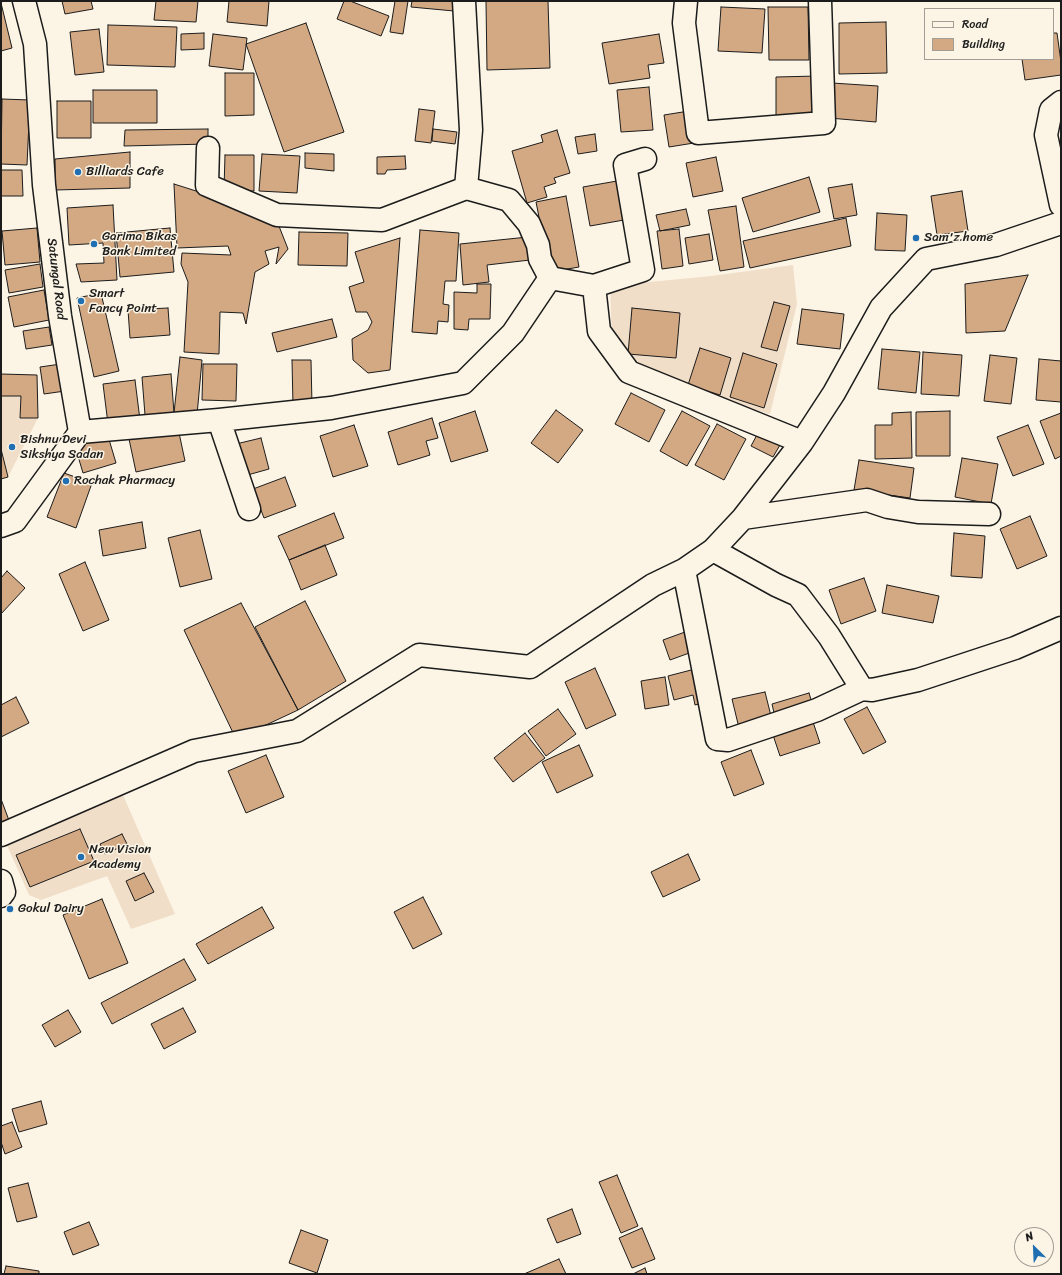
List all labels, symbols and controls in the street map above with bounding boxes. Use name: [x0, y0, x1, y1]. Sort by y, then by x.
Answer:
legend: [924, 8, 1054, 60]
text: Road: [962, 13, 988, 35]
text: Building: [962, 33, 1005, 55]
place label: Billiards Cafe: [86, 164, 164, 180]
marker: Billiards Cafe: [73, 167, 83, 177]
place label: Garima Bikas Bank Limited: [102, 229, 177, 260]
place label: Sam'z home: [924, 230, 993, 246]
marker: Sam'z home: [911, 233, 921, 243]
street label: Satungal Road: [43, 237, 69, 321]
marker: Garima Bikas Bank Limited: [89, 239, 99, 249]
place label: Smart Fancy Point: [89, 286, 157, 317]
marker: Smart Fancy Point: [76, 296, 86, 306]
place label: Bishnu Devi Sikshya Sadan: [20, 432, 103, 463]
marker: Bishnu Devi Sikshya Sadan: [7, 442, 17, 452]
place label: Rochak Pharmacy: [74, 473, 175, 489]
marker: Rochak Pharmacy: [61, 476, 71, 486]
place label: New Vision Academy: [89, 842, 151, 873]
marker: New Vision Academy: [76, 852, 86, 862]
place label: Gokul Dairy: [18, 901, 84, 917]
marker: Gokul Dairy: [5, 904, 15, 914]
text: N: [1022, 1226, 1037, 1247]
north arrow: [1014, 1227, 1054, 1267]

